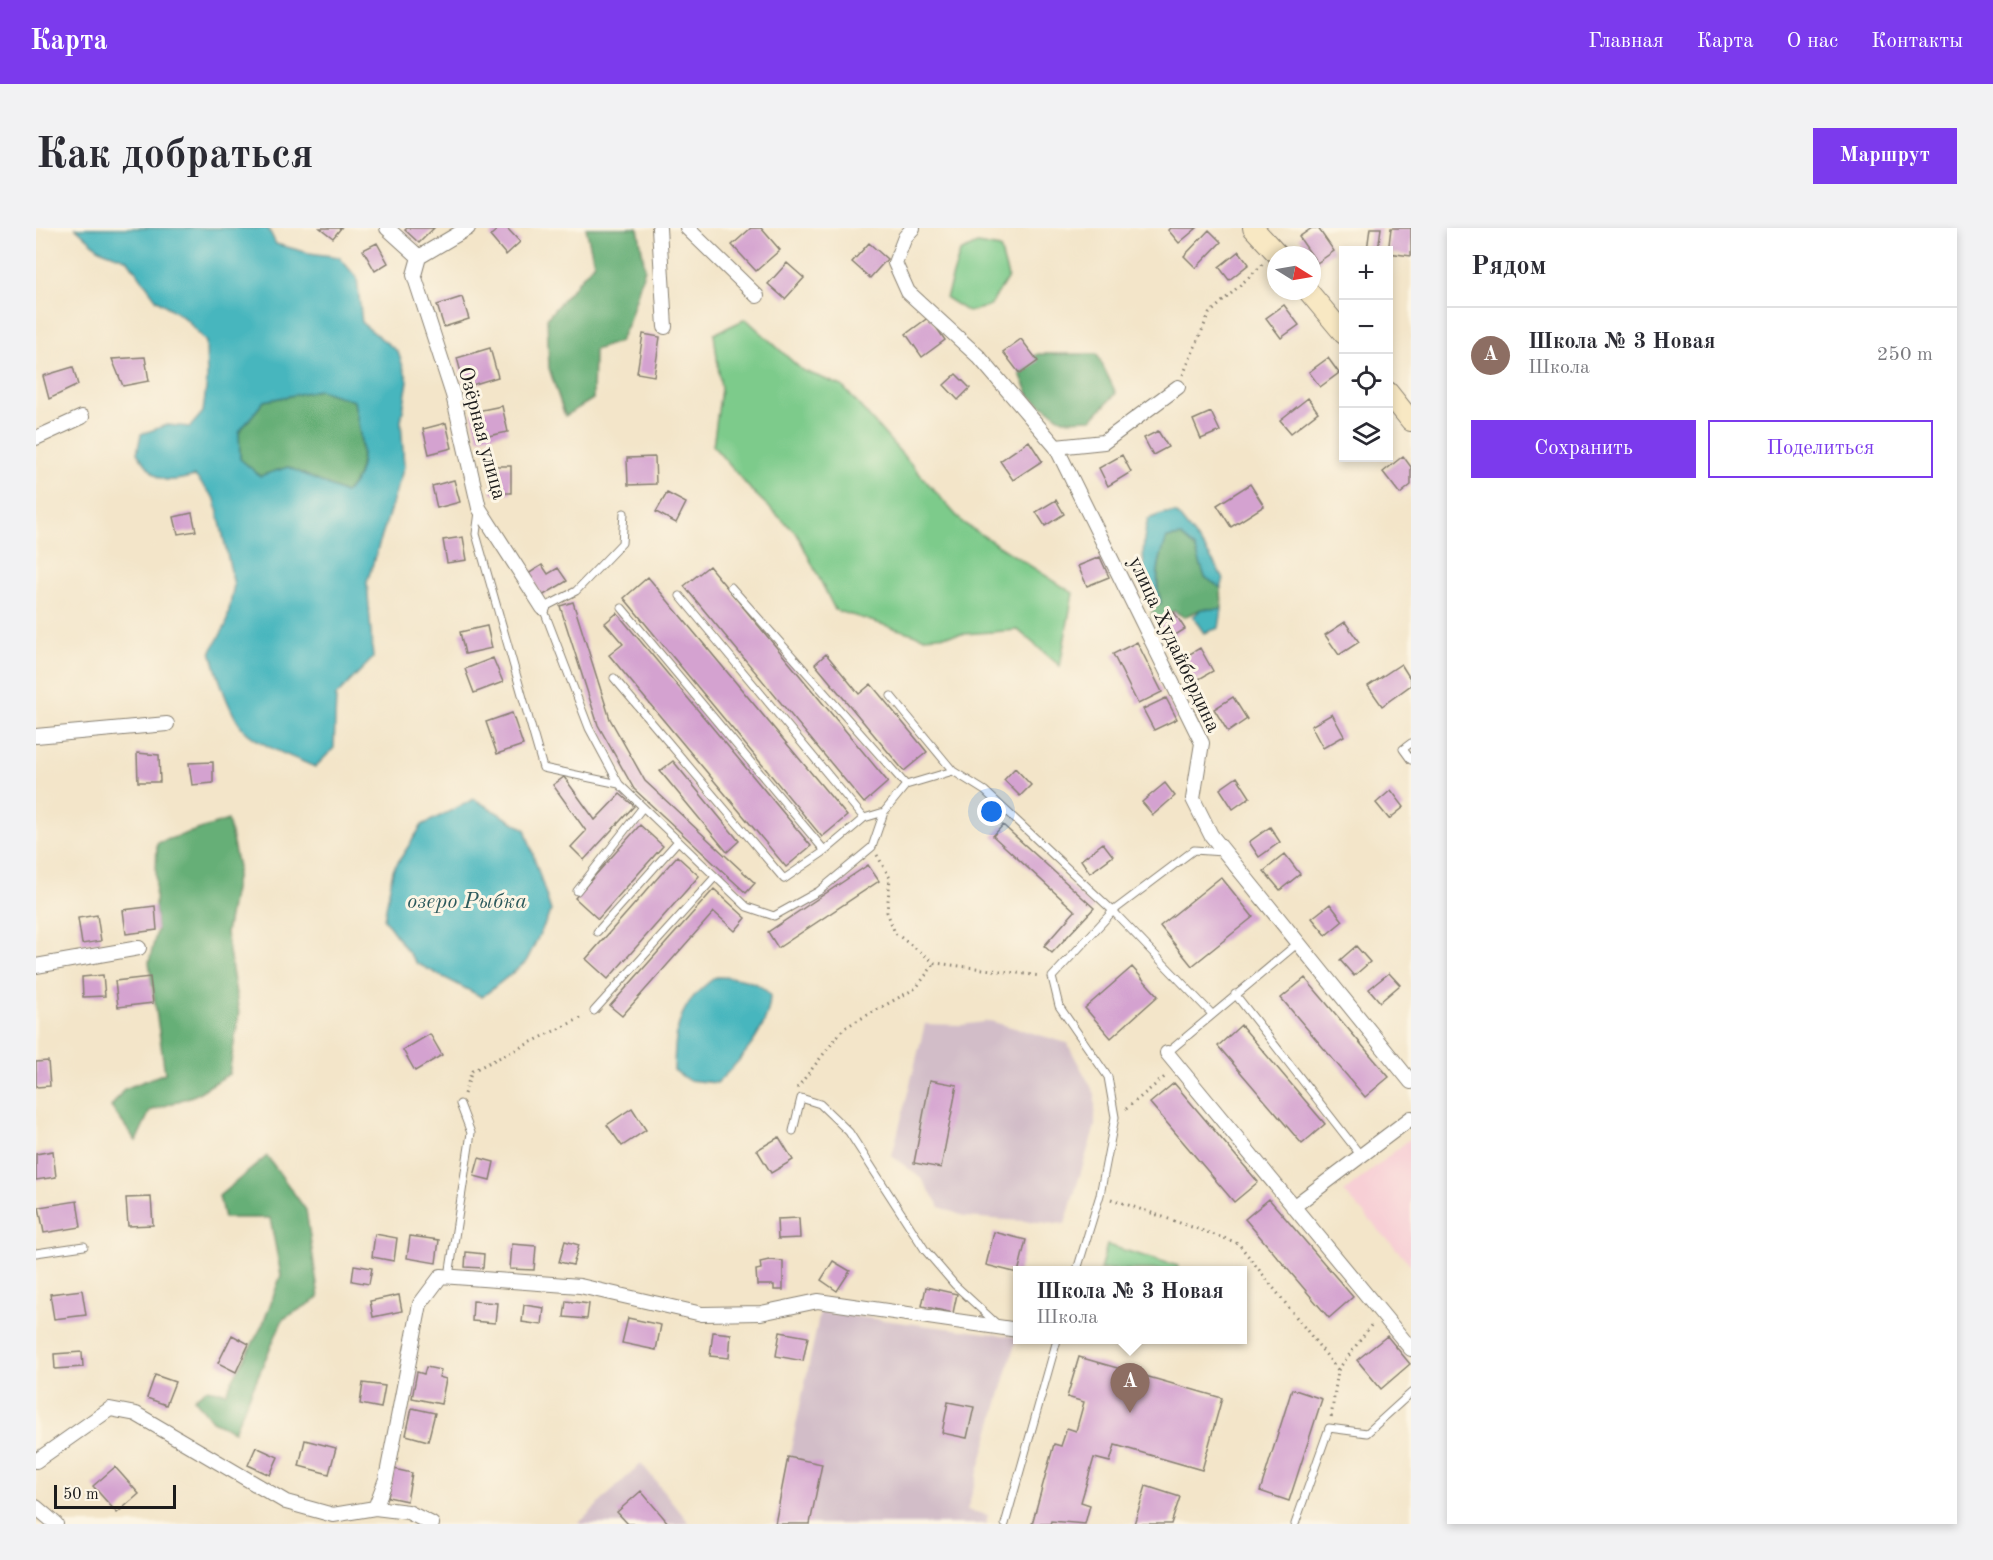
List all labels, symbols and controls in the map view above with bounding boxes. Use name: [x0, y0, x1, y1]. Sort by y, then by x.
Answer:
text: Карта: [30, 28, 108, 56]
text: Главная: [1588, 31, 1664, 52]
text: Карта: [1697, 31, 1754, 52]
text: О нас: [1787, 31, 1838, 52]
text: Контакты: [1871, 31, 1963, 52]
button: Маршрут: [1813, 128, 1957, 184]
text: Как добраться: [36, 135, 313, 177]
north arrow: [1267, 246, 1321, 300]
map controls: [1339, 246, 1393, 462]
button: +: [1339, 246, 1393, 300]
text: Рядом: [1471, 254, 1546, 280]
button: −: [1339, 300, 1393, 354]
text: Школа № 3 Новая: [1528, 331, 1716, 353]
text: A: [1483, 345, 1498, 365]
text: 250 m: [1877, 345, 1933, 365]
button: locate: [1339, 354, 1393, 408]
text: Школа: [1528, 358, 1590, 378]
street label: Озёрная улица: [454, 365, 509, 502]
button: layers: [1339, 408, 1393, 462]
button: Сохранить: [1471, 420, 1696, 478]
button: Поделиться: [1708, 420, 1933, 478]
street label: улица Худайбердина: [1124, 553, 1224, 736]
your location: [977, 797, 1006, 826]
water label: озеро Рыбка: [407, 891, 527, 913]
popup: [1013, 1266, 1247, 1344]
text: Школа № 3 Новая: [1036, 1281, 1224, 1303]
text: Школа: [1036, 1308, 1098, 1328]
pin: A: [1110, 1364, 1150, 1413]
scale bar: [54, 1482, 176, 1510]
text: 50 m: [63, 1487, 99, 1503]

